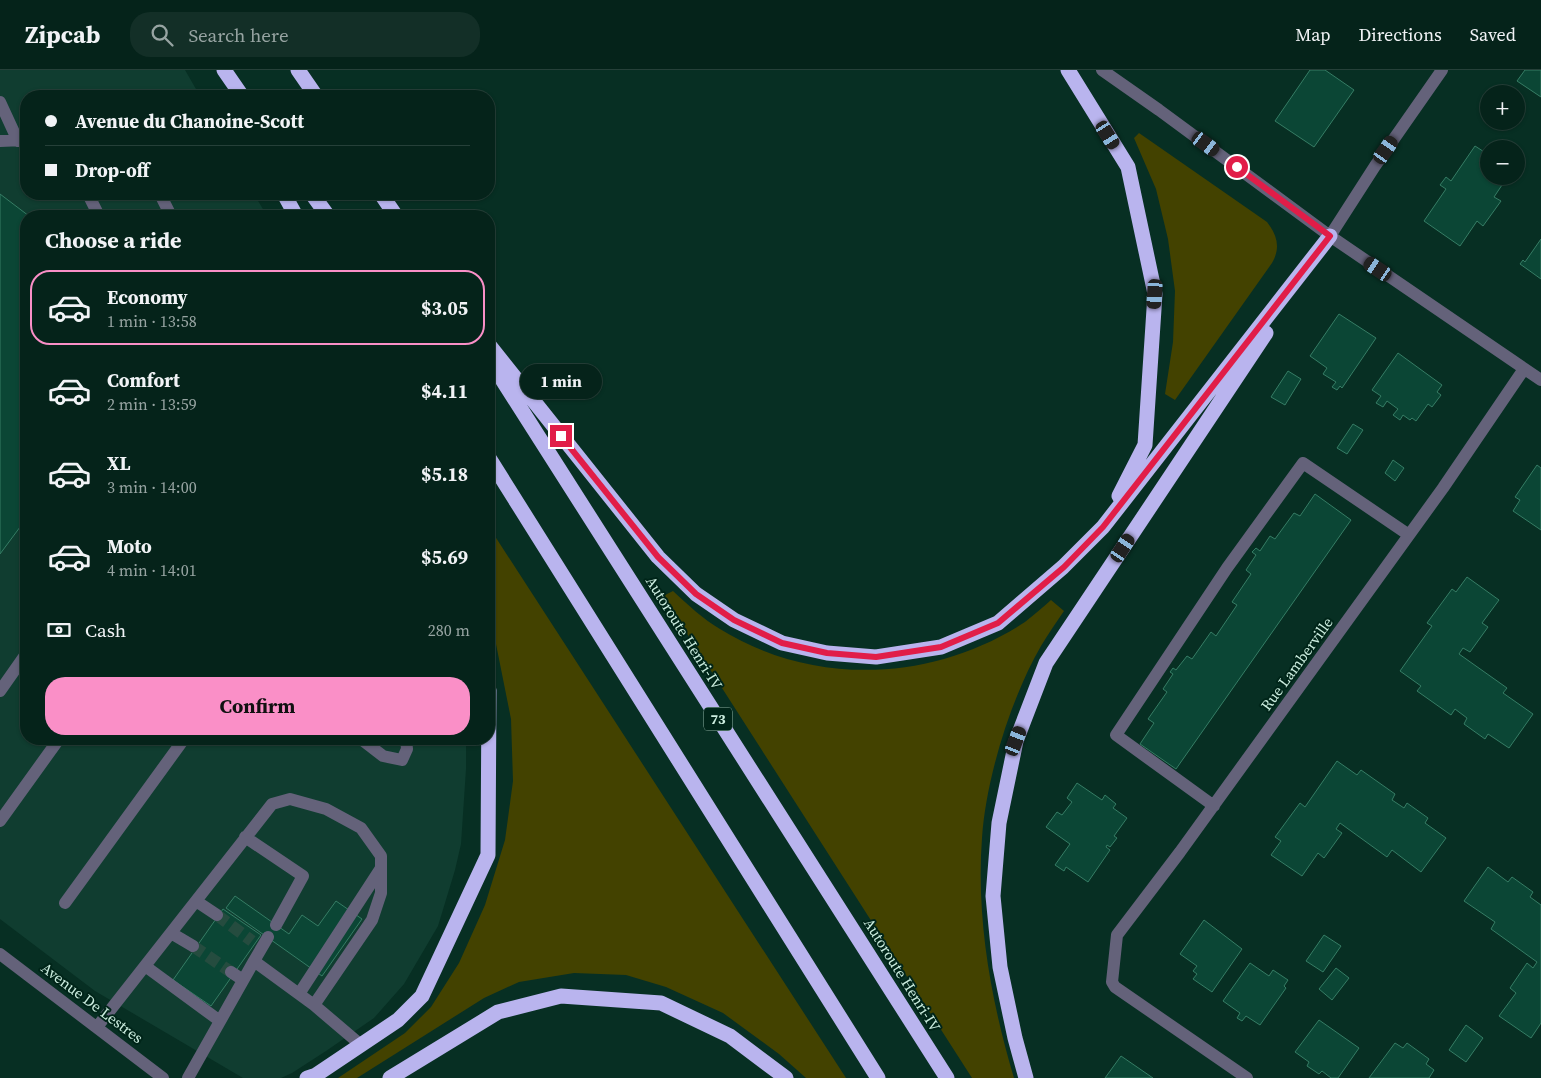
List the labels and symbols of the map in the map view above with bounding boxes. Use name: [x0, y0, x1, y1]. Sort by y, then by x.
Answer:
car: [1093, 118, 1122, 152]
car: [1189, 129, 1222, 159]
car: [1371, 133, 1400, 167]
route start: [1226, 156, 1248, 178]
car: [1361, 254, 1394, 284]
car: [1146, 279, 1163, 309]
callout: 1 min: [520, 364, 602, 398]
route end: [550, 425, 572, 447]
car: [1108, 531, 1137, 565]
street label: Autoroute Henri-IV: [641, 572, 728, 693]
street label: Rue Lamberville: [1256, 612, 1338, 715]
road number: 73: [704, 708, 732, 731]
car: [1003, 724, 1028, 758]
street label: Autoroute Henri-IV: [859, 914, 946, 1035]
street label: Avenue De Lestres: [37, 957, 148, 1048]

